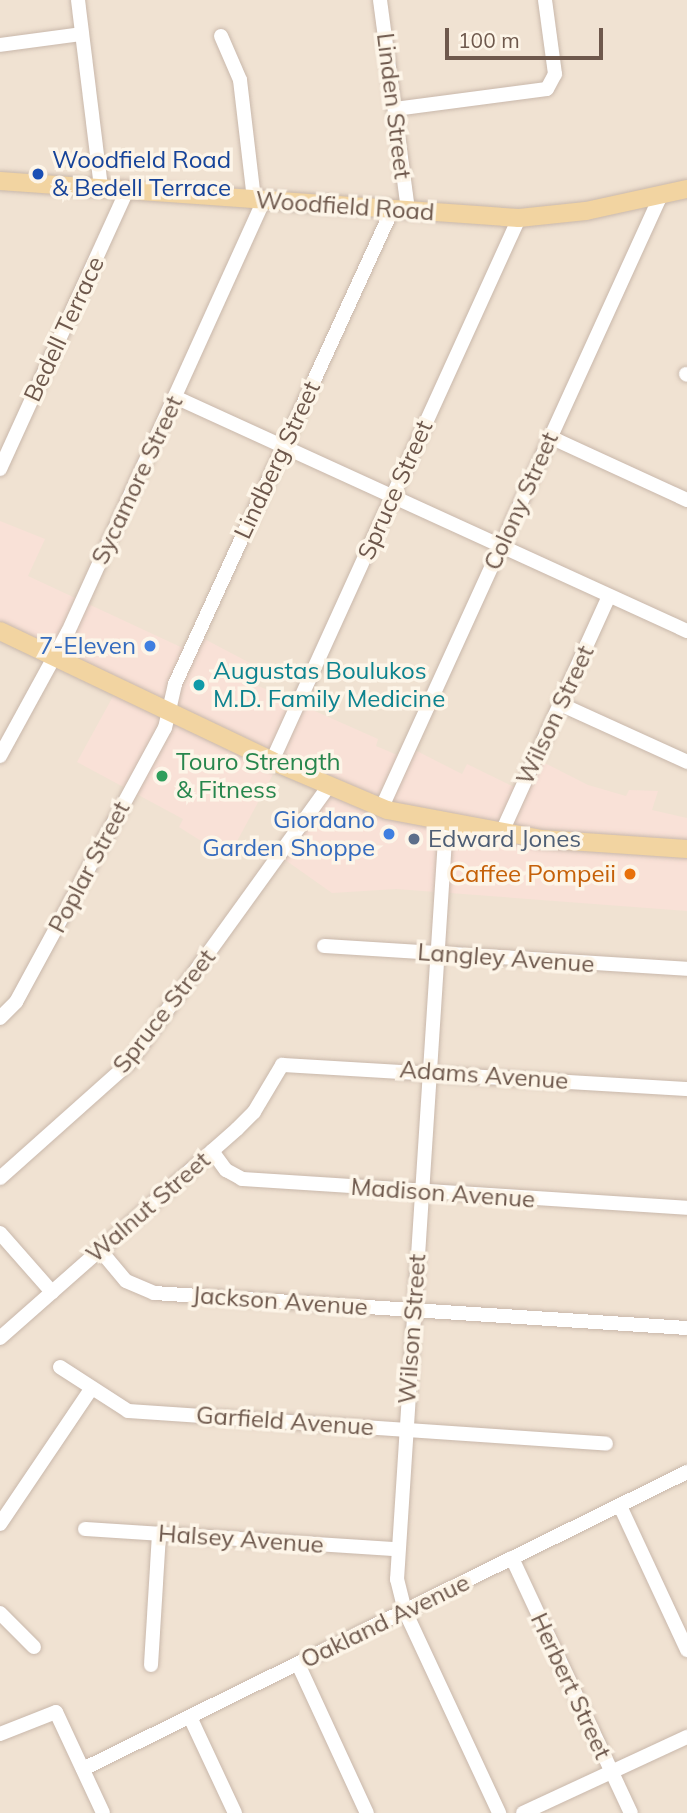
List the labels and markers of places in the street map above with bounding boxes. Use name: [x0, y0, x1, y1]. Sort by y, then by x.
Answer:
place label: Woodfield Road & Bedell Terrace: [52, 146, 231, 202]
marker: Woodfield Road & Bedell Terrace: [30, 166, 46, 182]
place label: 7-Eleven: [39, 632, 136, 660]
marker: 7-Eleven: [142, 638, 158, 654]
place label: Augustas Boulukos M.D. Family Medicine: [213, 657, 445, 713]
marker: Augustas Boulukos M.D. Family Medicine: [191, 677, 207, 693]
place label: Touro Strength & Fitness: [176, 748, 341, 804]
marker: Touro Strength & Fitness: [154, 768, 170, 784]
place label: Giordano Garden Shoppe: [202, 806, 375, 862]
place label: Edward Jones: [428, 825, 581, 853]
marker: Giordano Garden Shoppe: [381, 826, 397, 842]
marker: Edward Jones: [406, 831, 422, 847]
place label: Caffee Pompeii: [449, 860, 616, 888]
marker: Caffee Pompeii: [622, 866, 638, 882]

